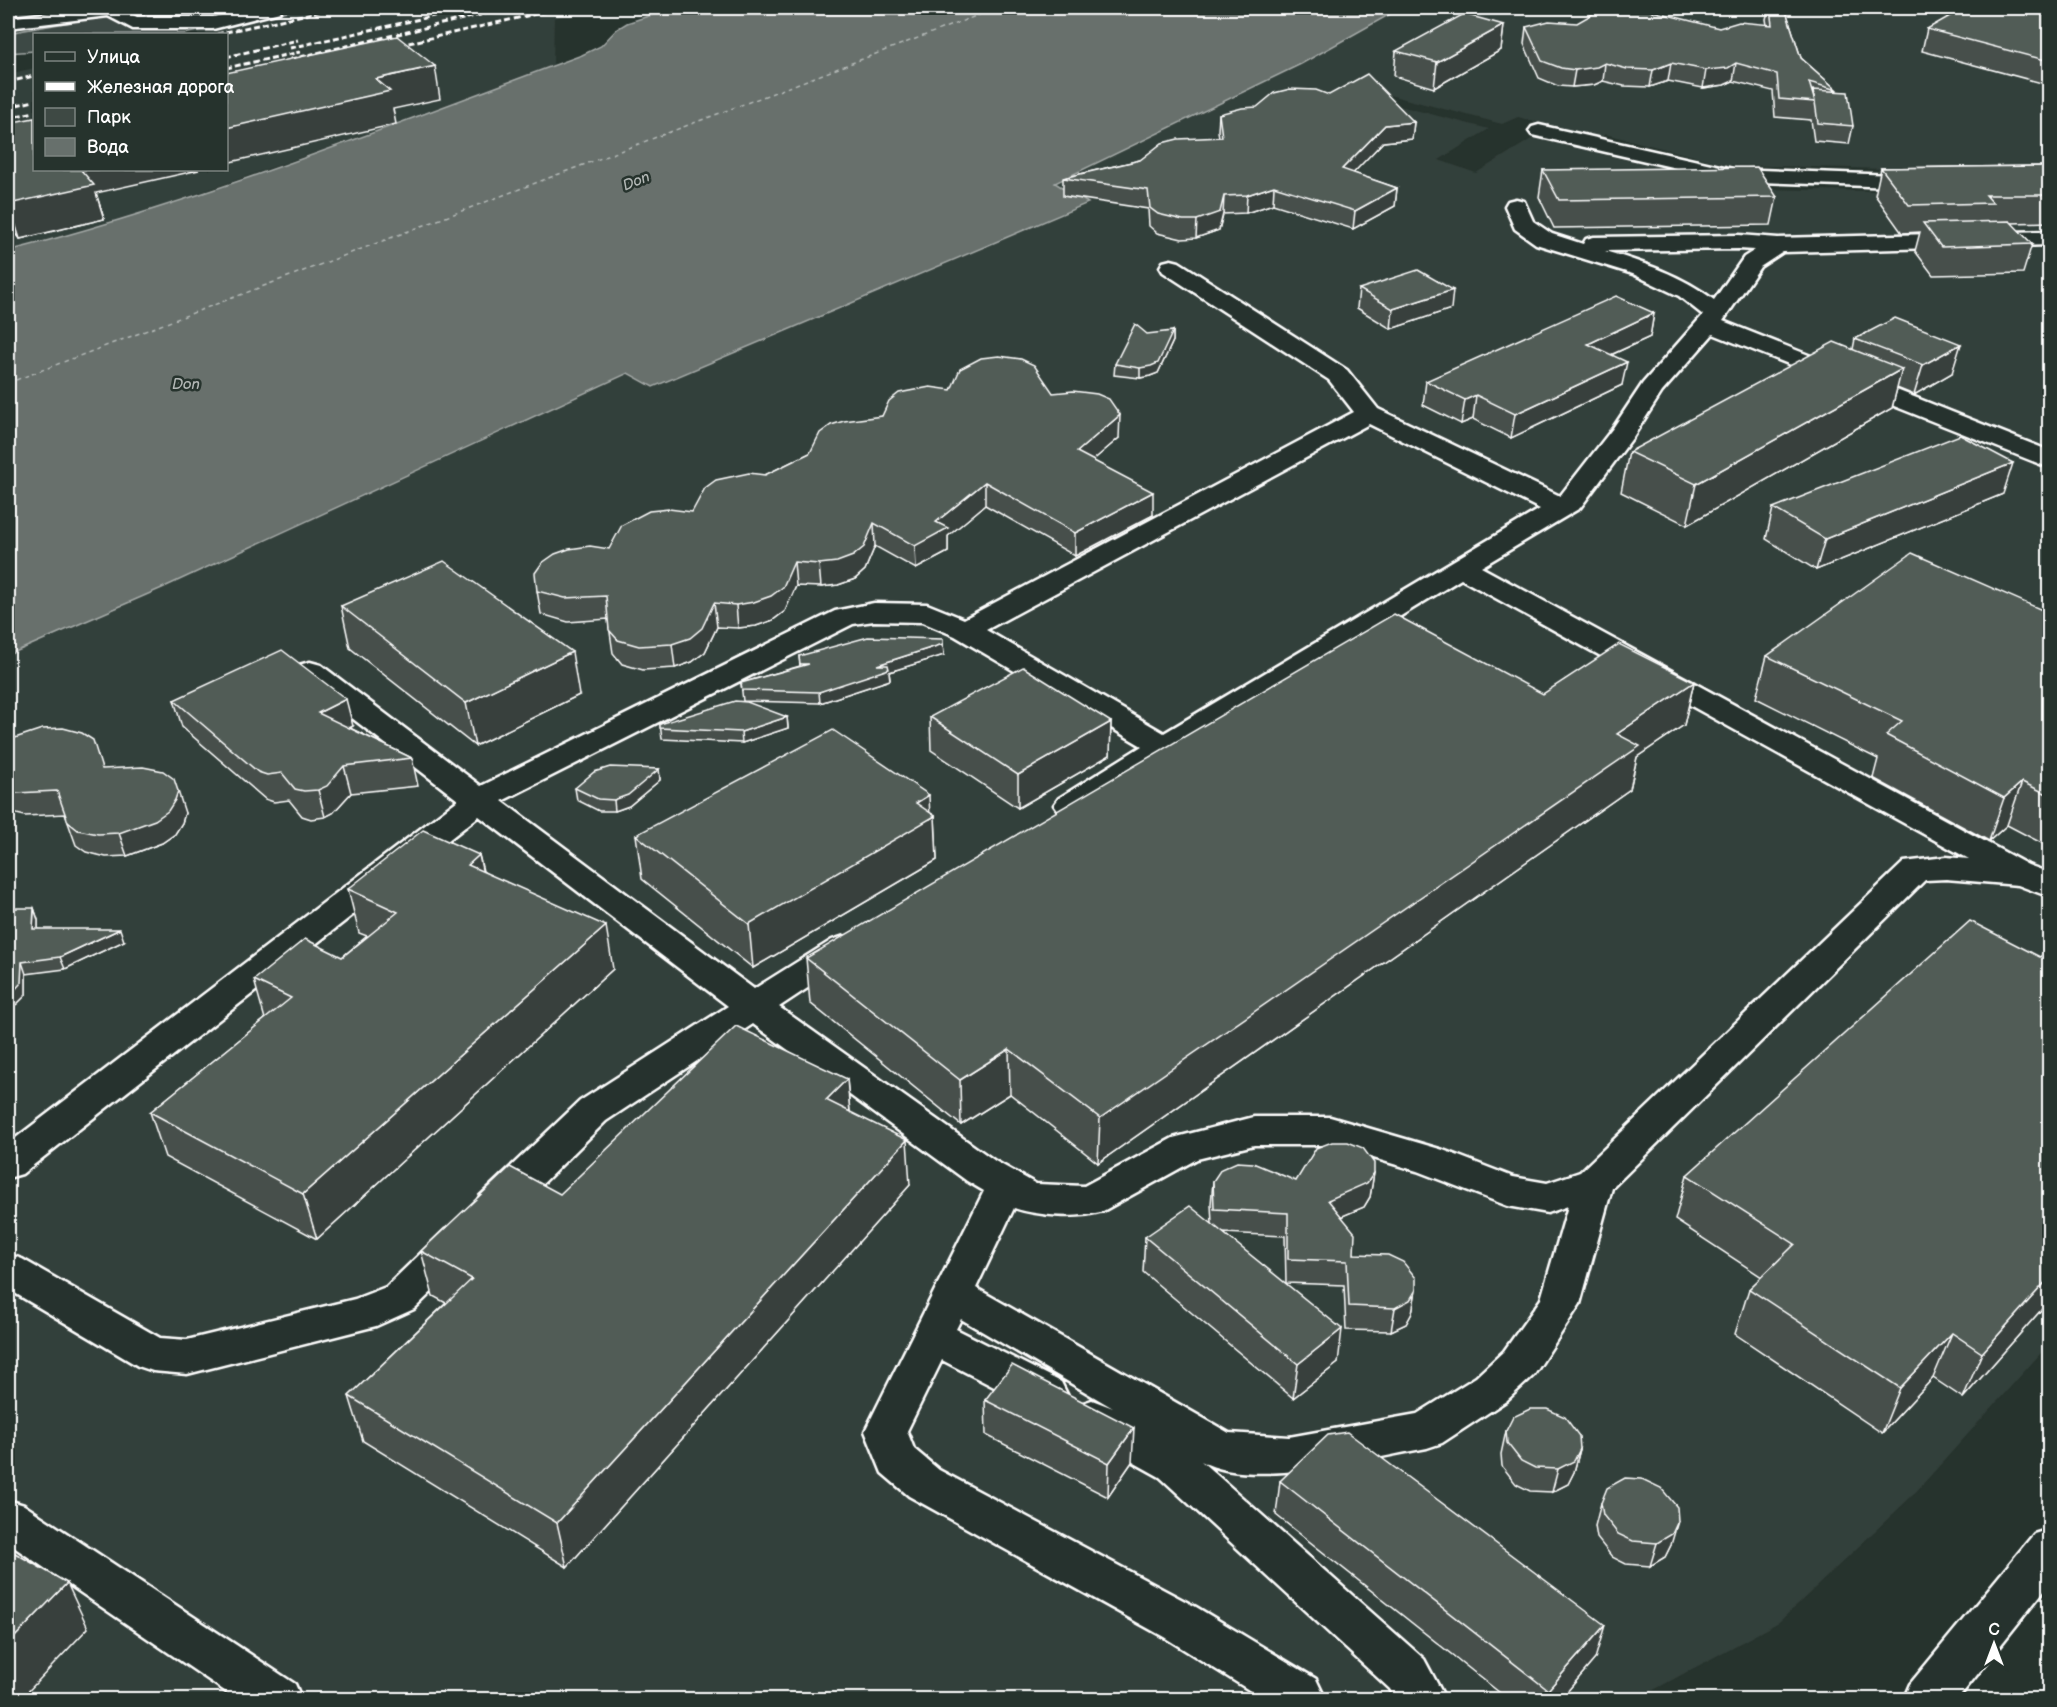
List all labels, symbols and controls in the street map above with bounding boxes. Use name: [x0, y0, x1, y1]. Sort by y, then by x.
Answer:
legend: [33, 33, 228, 171]
text: Улица: [87, 47, 141, 68]
text: Железная дорога: [87, 77, 235, 98]
text: Парк: [87, 107, 131, 128]
text: Вода: [87, 137, 129, 158]
water label: Don: [620, 167, 653, 196]
water label: Don: [172, 375, 200, 394]
north arrow: [1964, 1614, 2024, 1674]
text: С: [1988, 1621, 2000, 1640]

